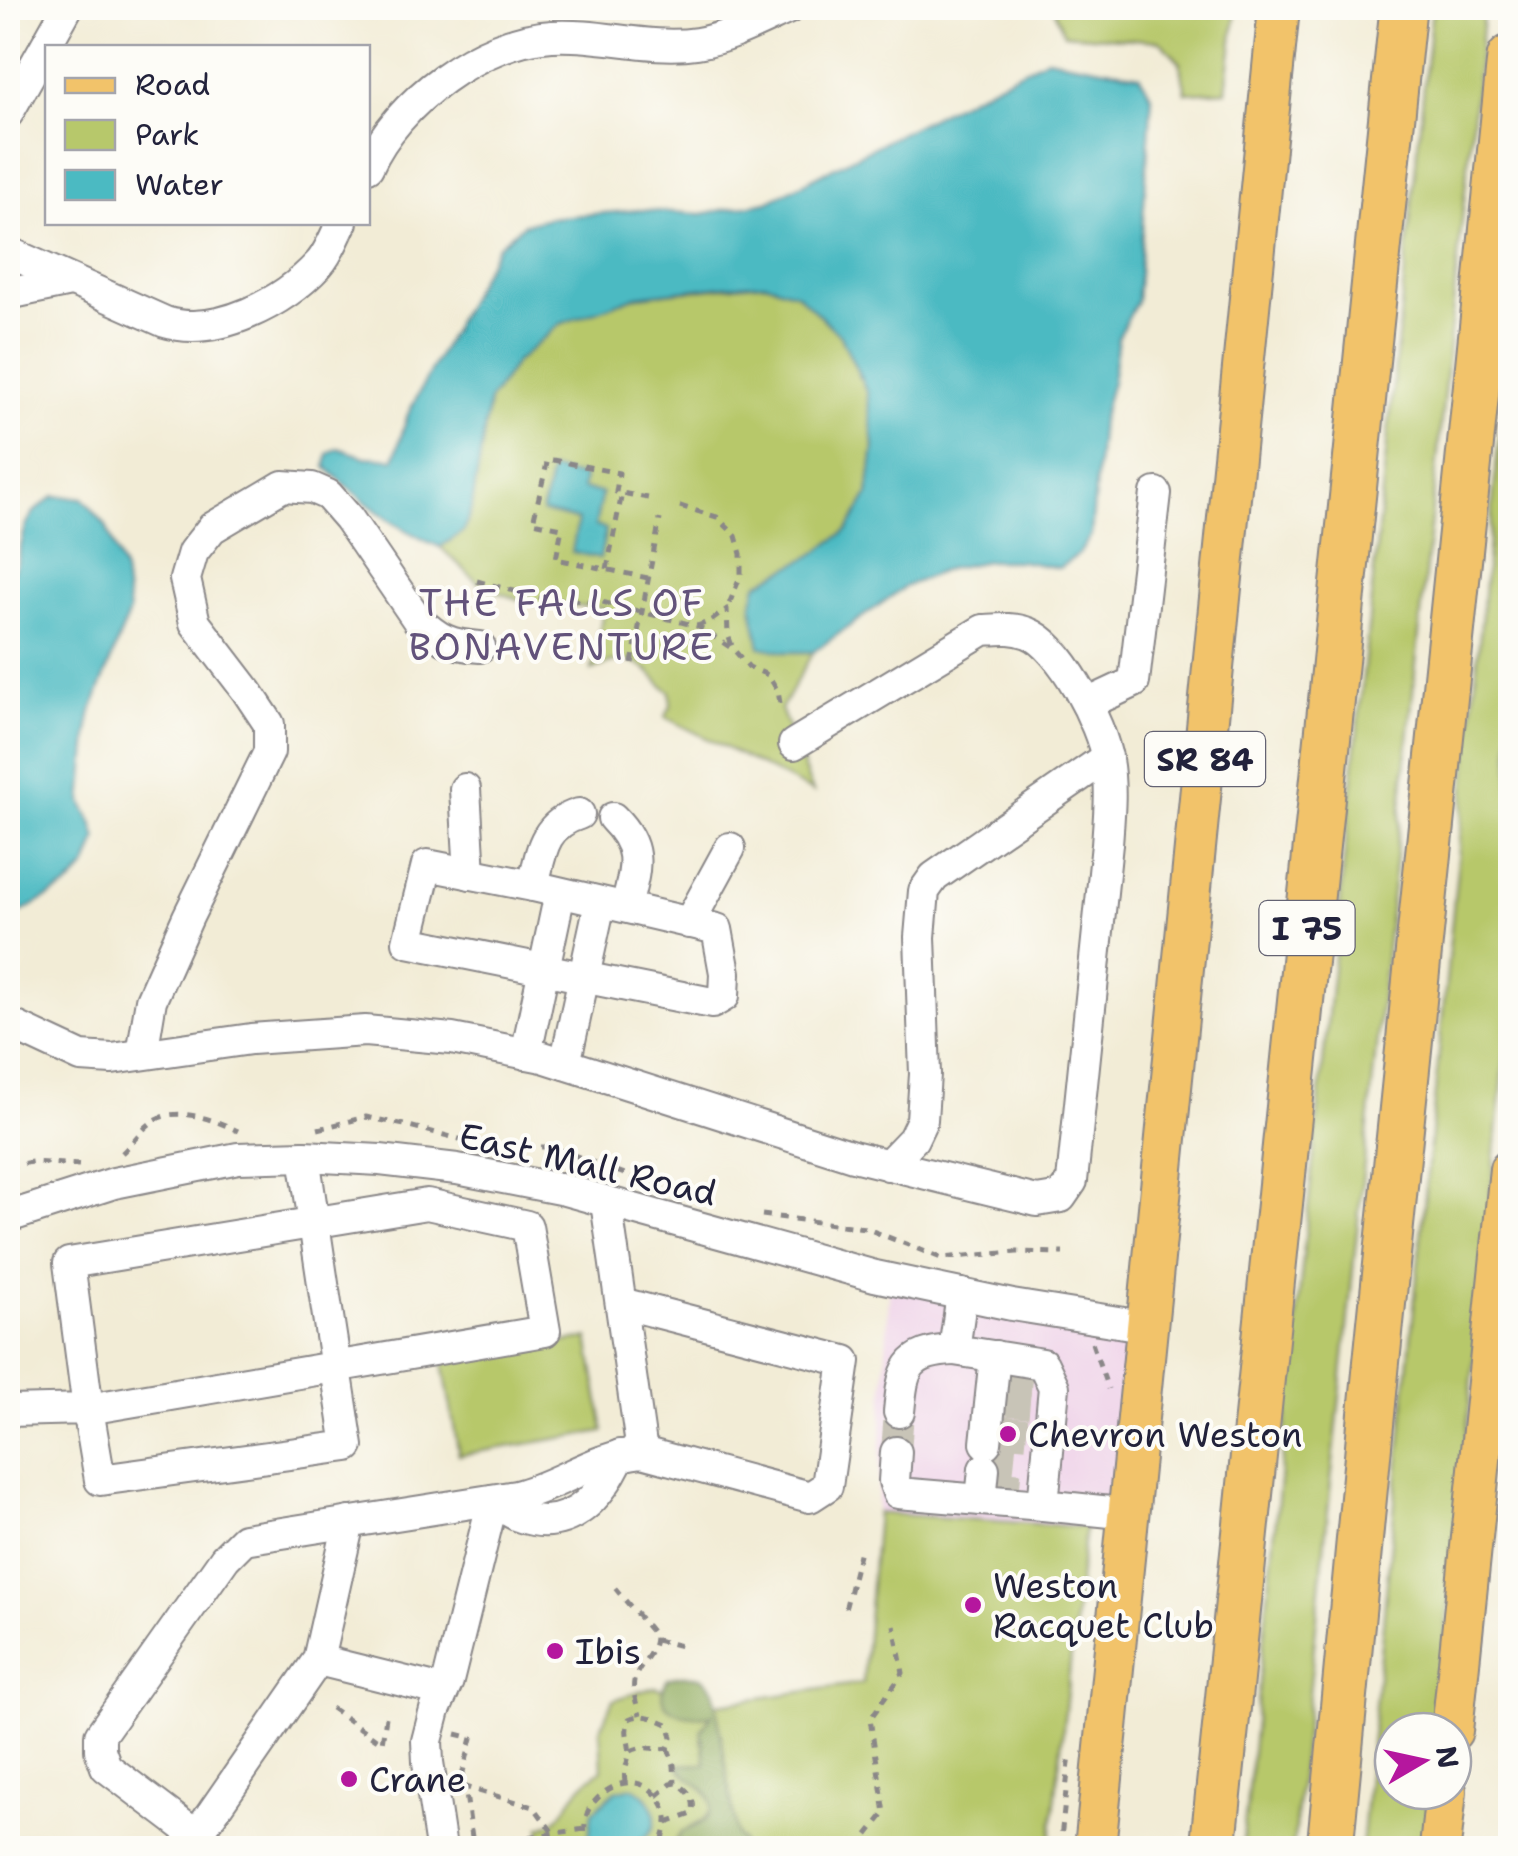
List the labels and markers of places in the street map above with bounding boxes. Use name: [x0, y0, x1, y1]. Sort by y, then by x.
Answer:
place label: Chevron Weston: [1028, 1411, 1303, 1458]
marker: Chevron Weston: [997, 1423, 1019, 1445]
place label: Weston Racquet Club: [993, 1562, 1214, 1649]
marker: Weston Racquet Club: [962, 1594, 984, 1616]
place label: Ibis: [575, 1628, 641, 1675]
marker: Ibis: [544, 1640, 566, 1662]
place label: Crane: [369, 1756, 466, 1803]
marker: Crane: [338, 1768, 360, 1790]

